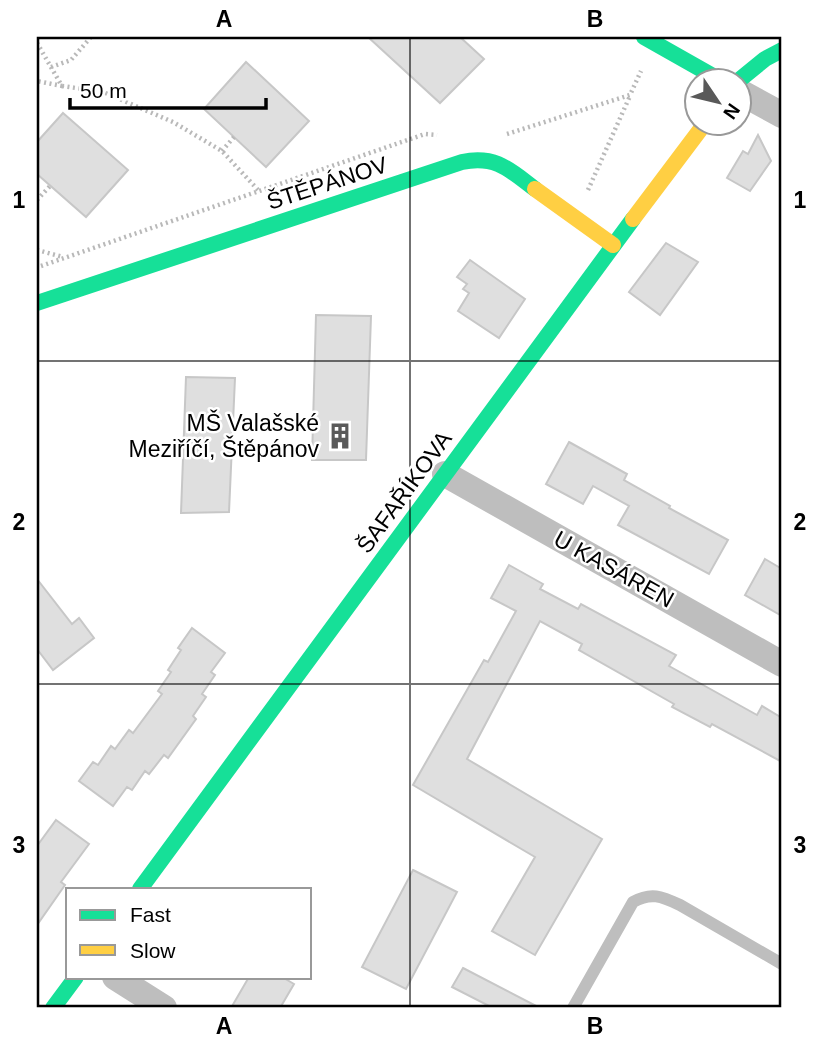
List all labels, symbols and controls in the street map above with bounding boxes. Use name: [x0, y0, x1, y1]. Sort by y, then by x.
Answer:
text: A: [216, 6, 232, 32]
text: B: [587, 6, 603, 32]
scale bar: [70, 66, 266, 110]
north arrow: [682, 66, 752, 136]
text: 50 m: [80, 79, 127, 102]
text: N: [719, 100, 744, 123]
street label: ŠTĚPÁNOV: [263, 150, 391, 215]
text: 1: [13, 187, 26, 213]
text: 1: [794, 187, 807, 213]
place label: MŠ Valašské Meziříčí, Štěpánov: [129, 409, 320, 462]
building icon: MŠ Valašské Meziříčí, Štěpánov: [325, 421, 355, 451]
street label: ŠAFAŘÍKOVA: [350, 425, 457, 558]
text: 2: [13, 509, 25, 535]
text: 2: [794, 509, 806, 535]
street label: U KASÁREN: [550, 525, 678, 613]
text: 3: [13, 832, 25, 858]
text: 3: [794, 832, 806, 858]
legend: [66, 888, 312, 978]
text: Fast: [130, 903, 171, 926]
text: Slow: [130, 939, 176, 962]
text: A: [216, 1013, 232, 1039]
text: B: [587, 1013, 603, 1039]

